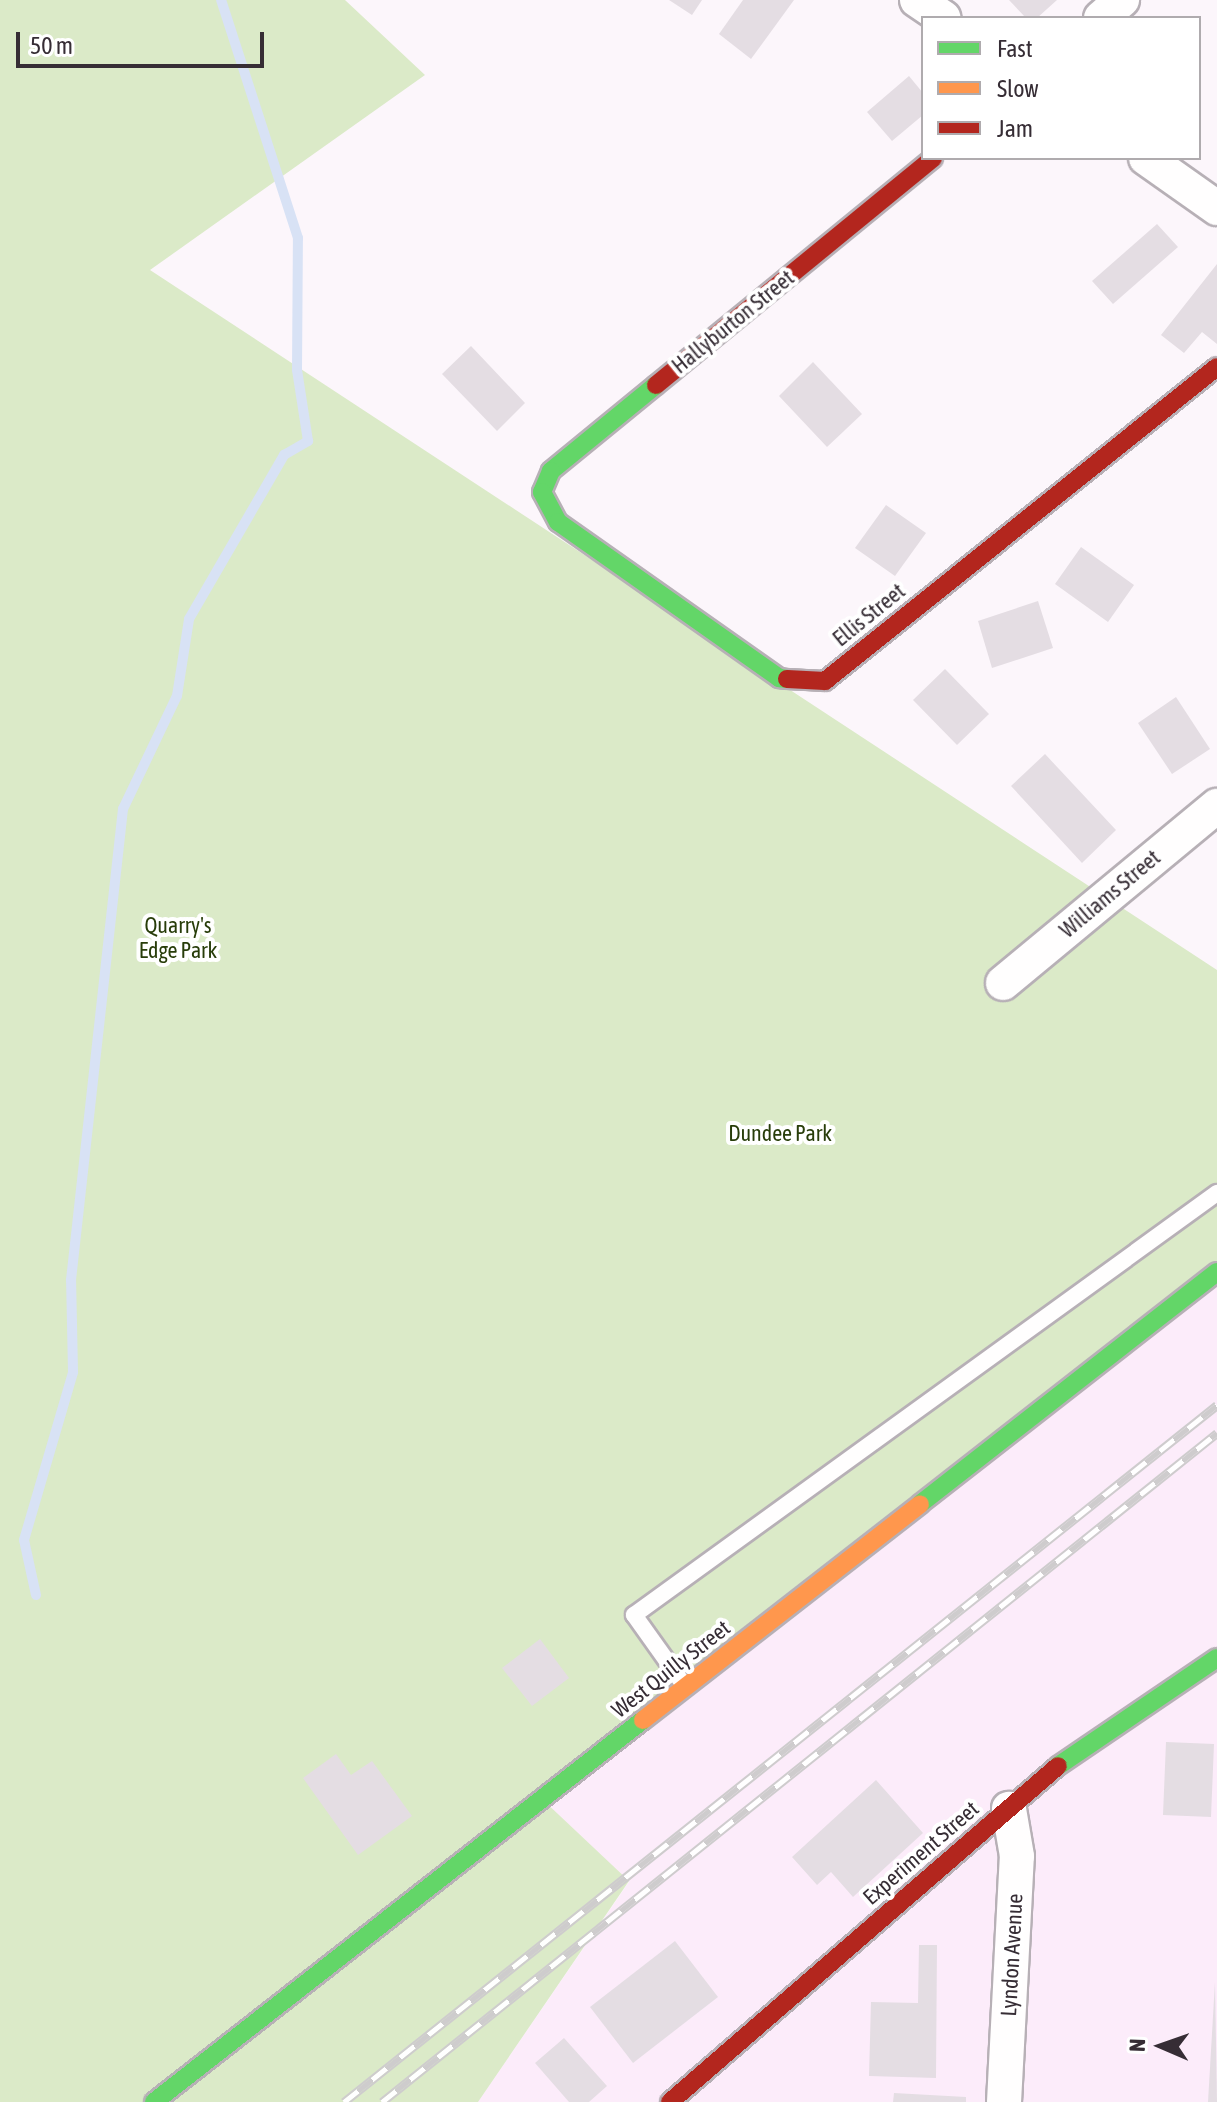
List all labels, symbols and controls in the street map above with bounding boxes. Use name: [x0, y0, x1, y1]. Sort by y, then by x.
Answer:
scale bar: [20, 16, 268, 66]
legend: [921, 16, 1201, 160]
text: 50 m: [30, 32, 73, 59]
text: Fast: [997, 35, 1033, 62]
text: Slow: [997, 75, 1039, 102]
text: Jam: [997, 115, 1033, 142]
street label: Hallyburton Street: [667, 265, 799, 379]
street label: Ellis Street: [828, 578, 910, 652]
street label: Williams Street: [1054, 844, 1166, 944]
park label: Quarry's Edge Park: [139, 912, 217, 964]
park label: Dundee Park: [728, 1121, 832, 1147]
street label: West Quilly Street: [607, 1615, 735, 1723]
street label: Experiment Street: [858, 1796, 984, 1910]
street label: Lyndon Avenue: [996, 1893, 1028, 2017]
north arrow: [1121, 2006, 1201, 2086]
text: N: [1124, 2038, 1150, 2052]

